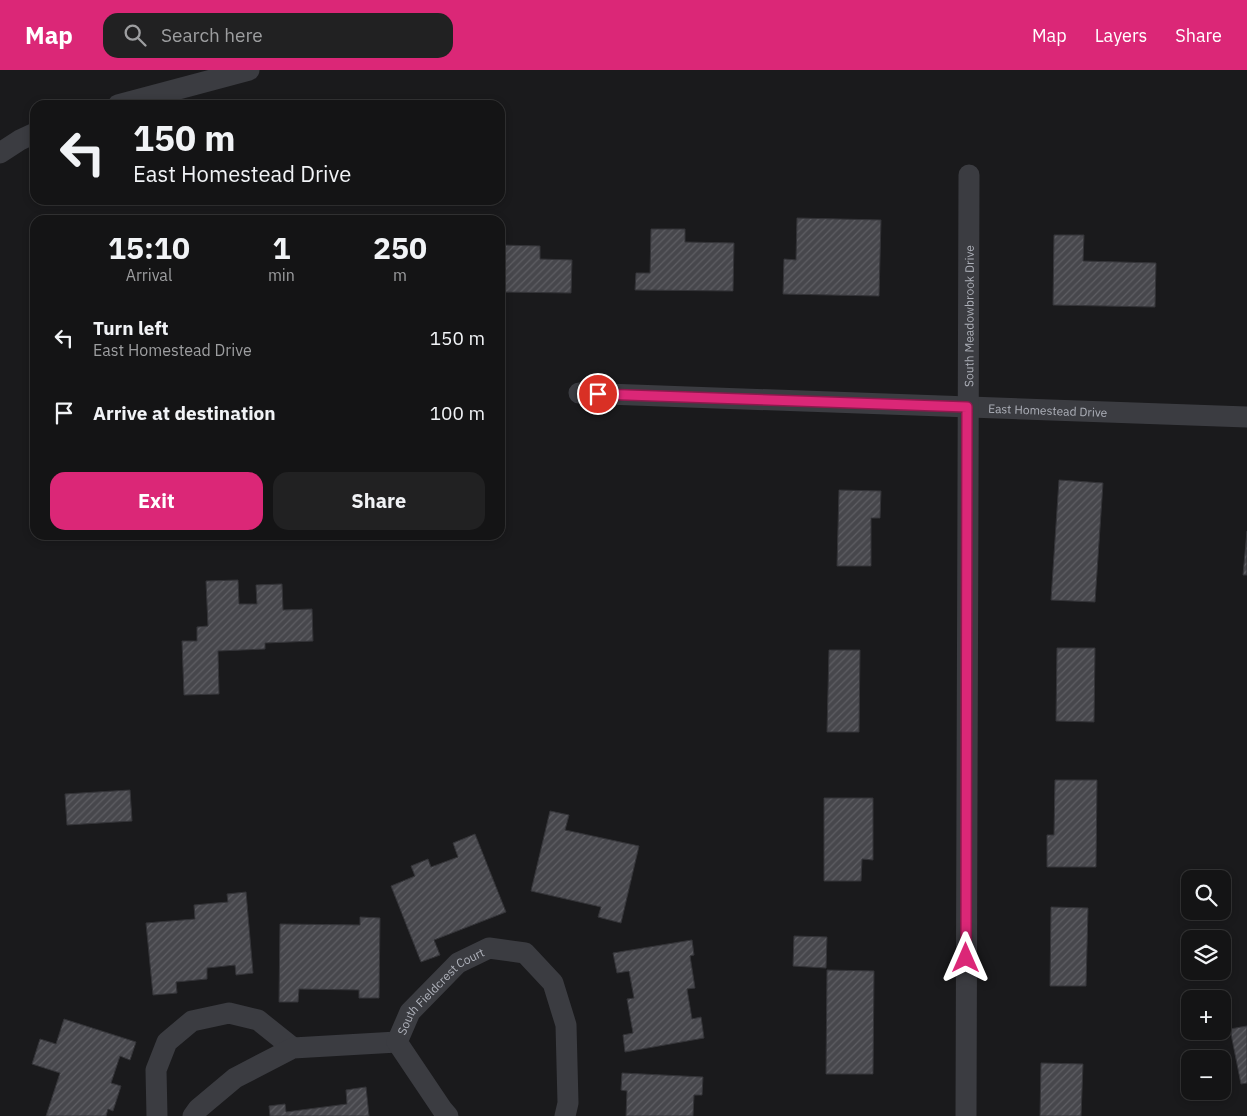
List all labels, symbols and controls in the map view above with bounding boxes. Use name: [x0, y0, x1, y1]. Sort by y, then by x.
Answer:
search box: [103, 13, 453, 58]
text: Map: [25, 19, 73, 51]
icon: search: [121, 21, 149, 49]
text: Search here: [161, 23, 263, 47]
text: Map: [1032, 24, 1067, 47]
text: Layers: [1095, 24, 1147, 47]
text: Share: [1175, 24, 1222, 47]
text: 150 m: [133, 115, 236, 161]
icon: left: [50, 120, 115, 185]
text: East Homestead Drive: [133, 159, 351, 188]
text: 15:10: [108, 228, 190, 267]
text: 1: [272, 228, 290, 267]
text: 250: [373, 228, 427, 267]
street label: South Meadowbrook Drive: [961, 245, 976, 387]
text: Arrival: [126, 265, 172, 285]
text: min: [268, 265, 295, 285]
text: m: [393, 265, 407, 285]
text: Turn left: [93, 316, 169, 340]
icon: left: [50, 324, 78, 352]
text: 150 m: [430, 326, 485, 350]
text: East Homestead Drive: [93, 340, 252, 360]
pin: [577, 373, 619, 415]
icon: arrive: [584, 380, 612, 408]
icon: arrive: [50, 399, 78, 427]
street label: East Homestead Drive: [988, 400, 1108, 419]
text: Arrive at destination: [93, 401, 276, 425]
text: 100 m: [430, 401, 485, 425]
button: Exit: [50, 472, 263, 530]
button: Share: [273, 472, 485, 530]
map controls: [1181, 870, 1231, 1100]
button: search: [1181, 870, 1231, 920]
button: layers: [1181, 930, 1231, 980]
position arrow: [939, 931, 991, 983]
street label: South Fieldcrest Court: [394, 944, 487, 1037]
button: +: [1181, 990, 1231, 1040]
button: −: [1181, 1050, 1231, 1100]

